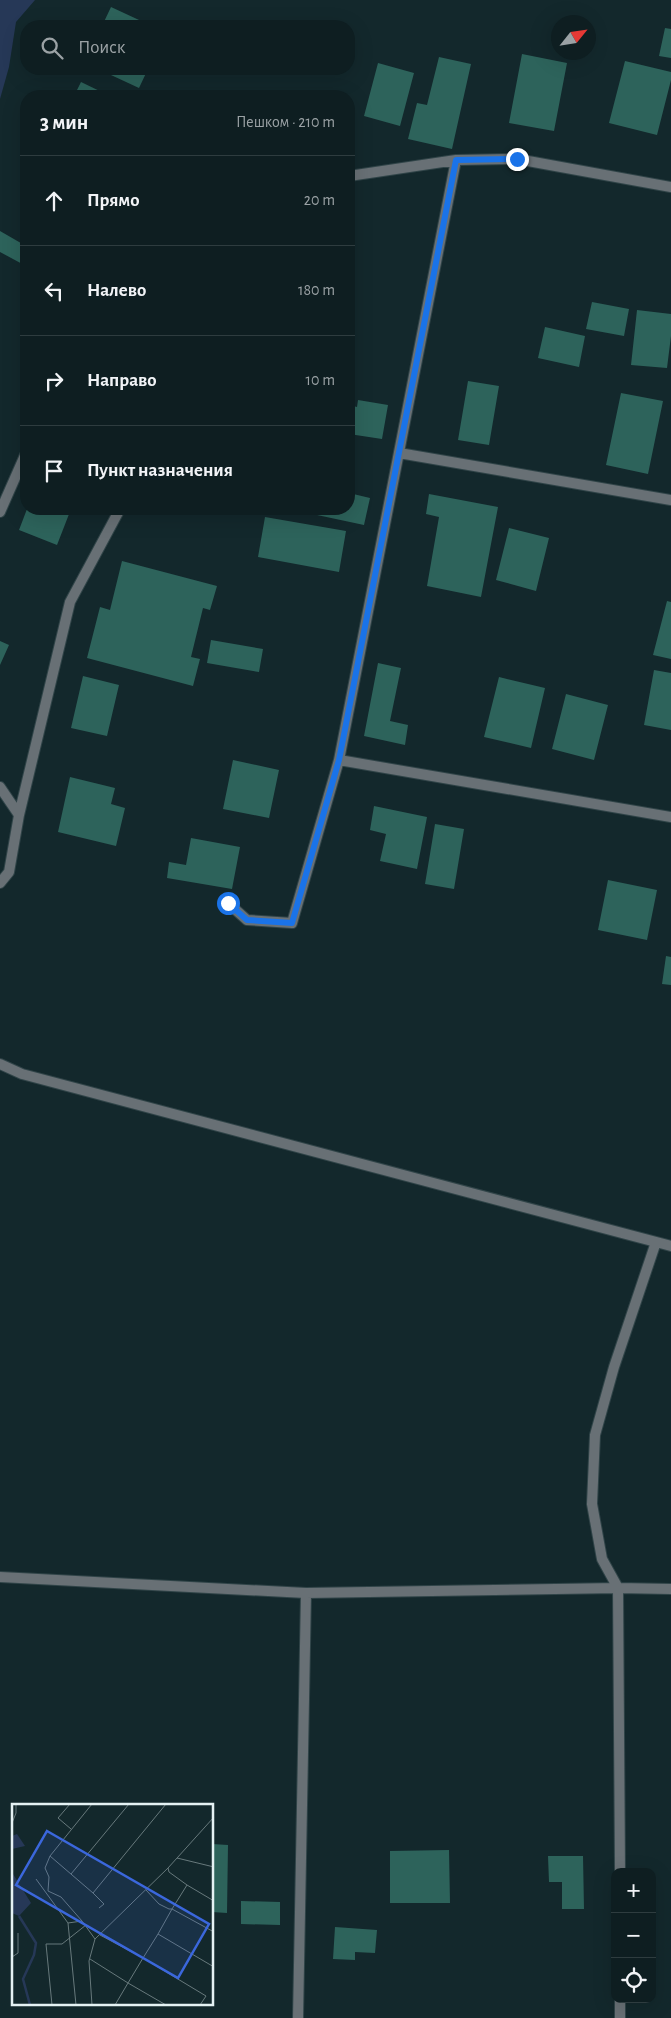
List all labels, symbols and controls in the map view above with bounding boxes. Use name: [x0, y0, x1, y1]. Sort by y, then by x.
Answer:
north arrow: [551, 15, 596, 60]
search box: [20, 20, 355, 75]
icon: search: [38, 34, 66, 62]
text: Поиск: [78, 38, 125, 57]
text: 3 мин: [40, 112, 88, 133]
text: Пешком · 210 m: [236, 114, 335, 130]
route end: [506, 148, 529, 171]
icon: ahead: [40, 187, 68, 215]
text: Прямо: [87, 191, 140, 210]
text: 20 m: [304, 192, 335, 208]
icon: left: [40, 277, 68, 305]
text: Налево: [87, 281, 146, 300]
text: 180 m: [298, 282, 335, 298]
icon: right: [40, 367, 68, 395]
text: Направо: [87, 371, 157, 390]
text: 10 m: [306, 372, 335, 388]
icon: arrive: [40, 457, 68, 485]
text: Пункт назначения: [87, 461, 233, 480]
route start: [217, 892, 240, 915]
inset map: [12, 1804, 214, 2006]
map controls: [611, 1868, 656, 2003]
button: +: [611, 1868, 656, 1913]
button: −: [611, 1913, 656, 1958]
button: locate: [611, 1958, 656, 2003]

